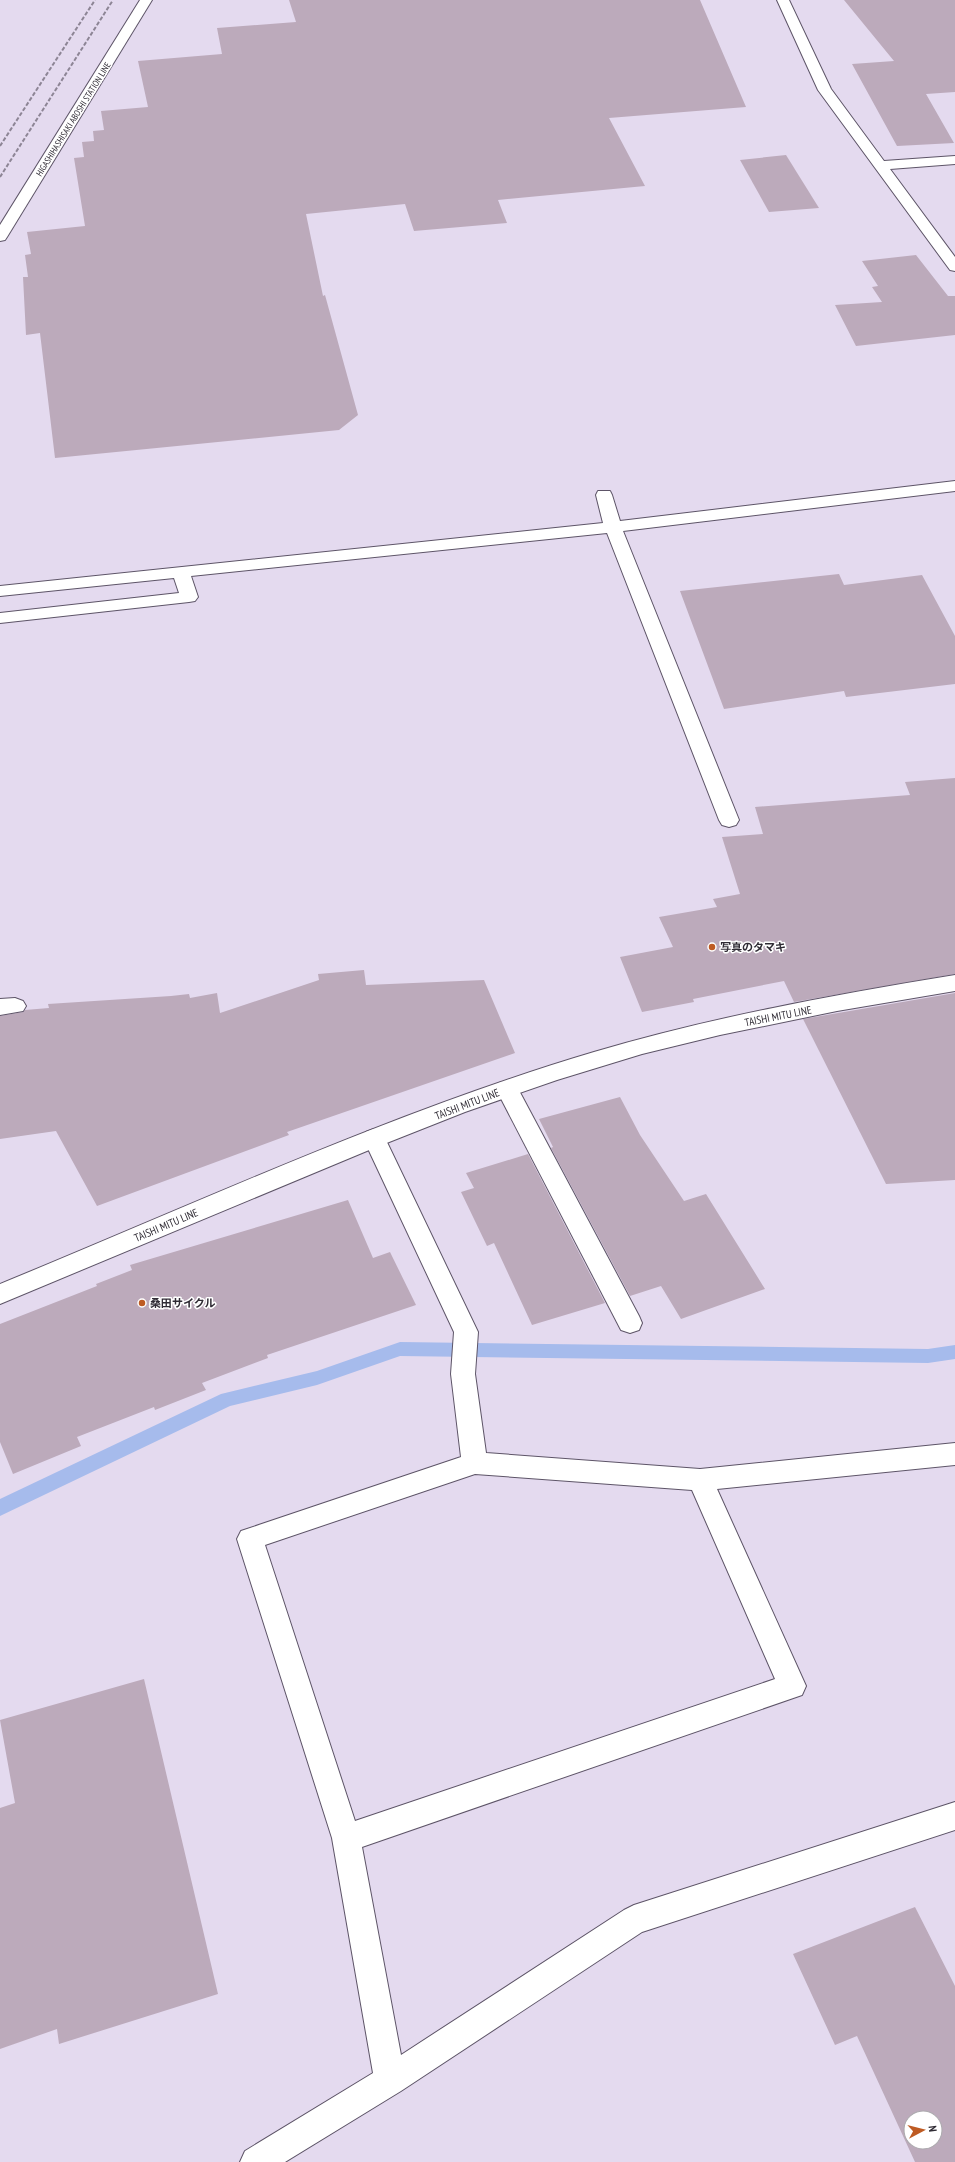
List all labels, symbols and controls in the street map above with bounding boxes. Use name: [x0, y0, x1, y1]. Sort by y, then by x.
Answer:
street label: HIGASHIHASHISAKI ABOSHI STATION LINE: [33, 60, 113, 178]
place label: 写真のタマキ: [720, 940, 786, 954]
marker: 写真のタマキ: [707, 942, 717, 952]
street label: TAISHI MITU LINE: [743, 1003, 813, 1029]
street label: TAISHI MITU LINE: [433, 1085, 501, 1123]
street label: TAISHI MITU LINE: [132, 1205, 200, 1245]
place label: 桑田サイクル: [150, 1296, 215, 1310]
marker: 桑田サイクル: [137, 1298, 147, 1308]
north arrow: [903, 2110, 943, 2150]
text: N: [926, 2125, 940, 2133]

